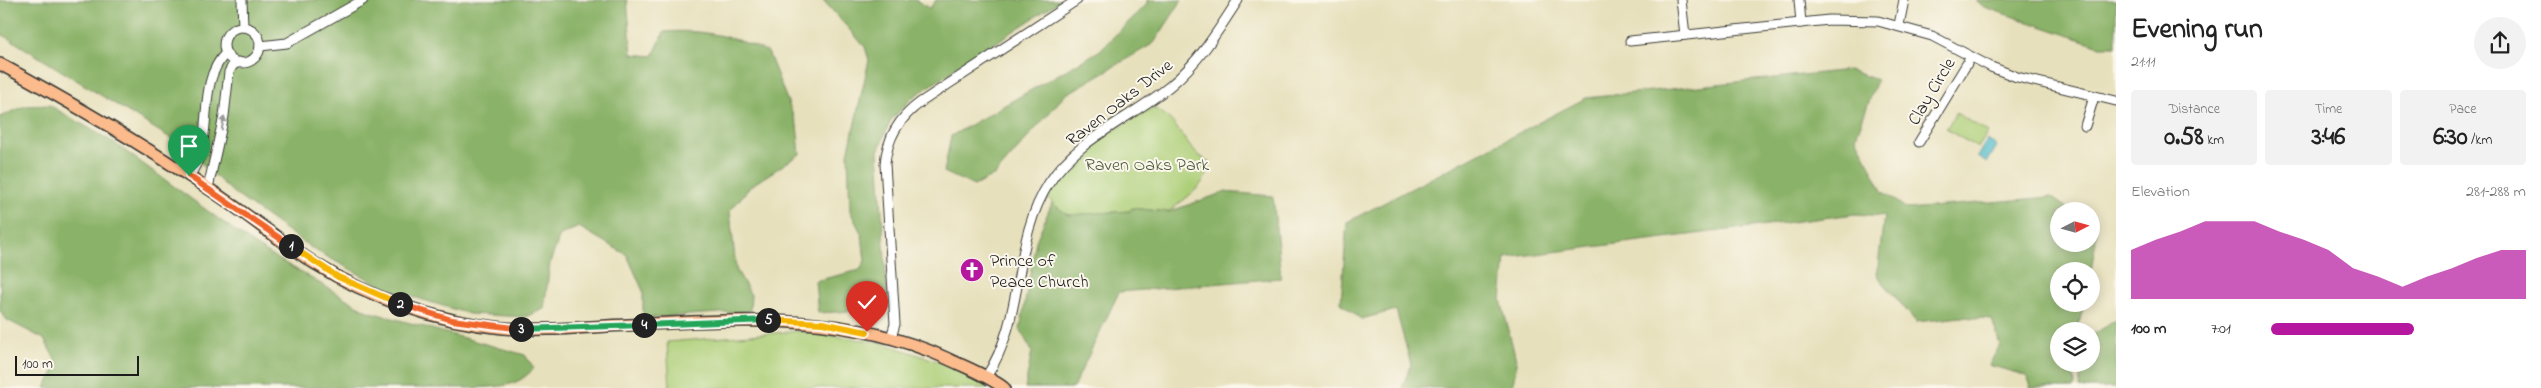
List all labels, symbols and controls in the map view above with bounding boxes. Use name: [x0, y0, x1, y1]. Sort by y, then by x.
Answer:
text: Evening run: [2131, 10, 2263, 51]
button: share: [2474, 17, 2526, 69]
text: 21:11: [2131, 50, 2156, 74]
street label: Clay Circle: [1902, 52, 1964, 131]
street label: Raven Oaks Drive: [1061, 53, 1180, 154]
text: Distance: [2168, 99, 2220, 120]
text: Time: [2315, 99, 2342, 120]
text: Pace: [2449, 99, 2476, 120]
one-way arrow: [219, 115, 227, 131]
text: 0.58: [2164, 120, 2204, 156]
text: 3:46: [2312, 120, 2345, 156]
text: 6:30: [2433, 120, 2468, 156]
pin: [168, 125, 210, 176]
text: km: [2204, 130, 2224, 151]
text: /km: [2468, 130, 2492, 151]
icon: arrive: [175, 132, 203, 160]
park label: Raven Oaks Park: [1085, 153, 1209, 179]
text: Elevation: [2131, 180, 2190, 204]
text: 281–288 m: [2466, 180, 2526, 204]
north arrow: [2050, 202, 2100, 252]
map controls: [2050, 202, 2100, 372]
pin: 1: [278, 234, 304, 258]
text: 1: [289, 236, 294, 257]
place label: Prince of Peace Church: [990, 249, 1088, 296]
church icon: Prince of Peace Church: [959, 257, 985, 283]
button: locate: [2050, 262, 2100, 312]
pin: [846, 281, 888, 332]
icon: check: [853, 288, 881, 316]
pin: 2: [388, 292, 412, 316]
text: 2: [397, 294, 404, 315]
pin: 5: [756, 308, 780, 332]
text: 5: [764, 310, 773, 331]
pin: 4: [632, 312, 656, 338]
text: 4: [642, 315, 647, 336]
pin: 3: [508, 316, 534, 342]
text: 100 m: [2131, 317, 2166, 341]
text: 7:01: [2211, 317, 2231, 341]
text: 3: [519, 319, 524, 340]
button: layers: [2050, 322, 2100, 372]
scale bar: [15, 353, 139, 376]
text: 100 m: [22, 354, 53, 375]

